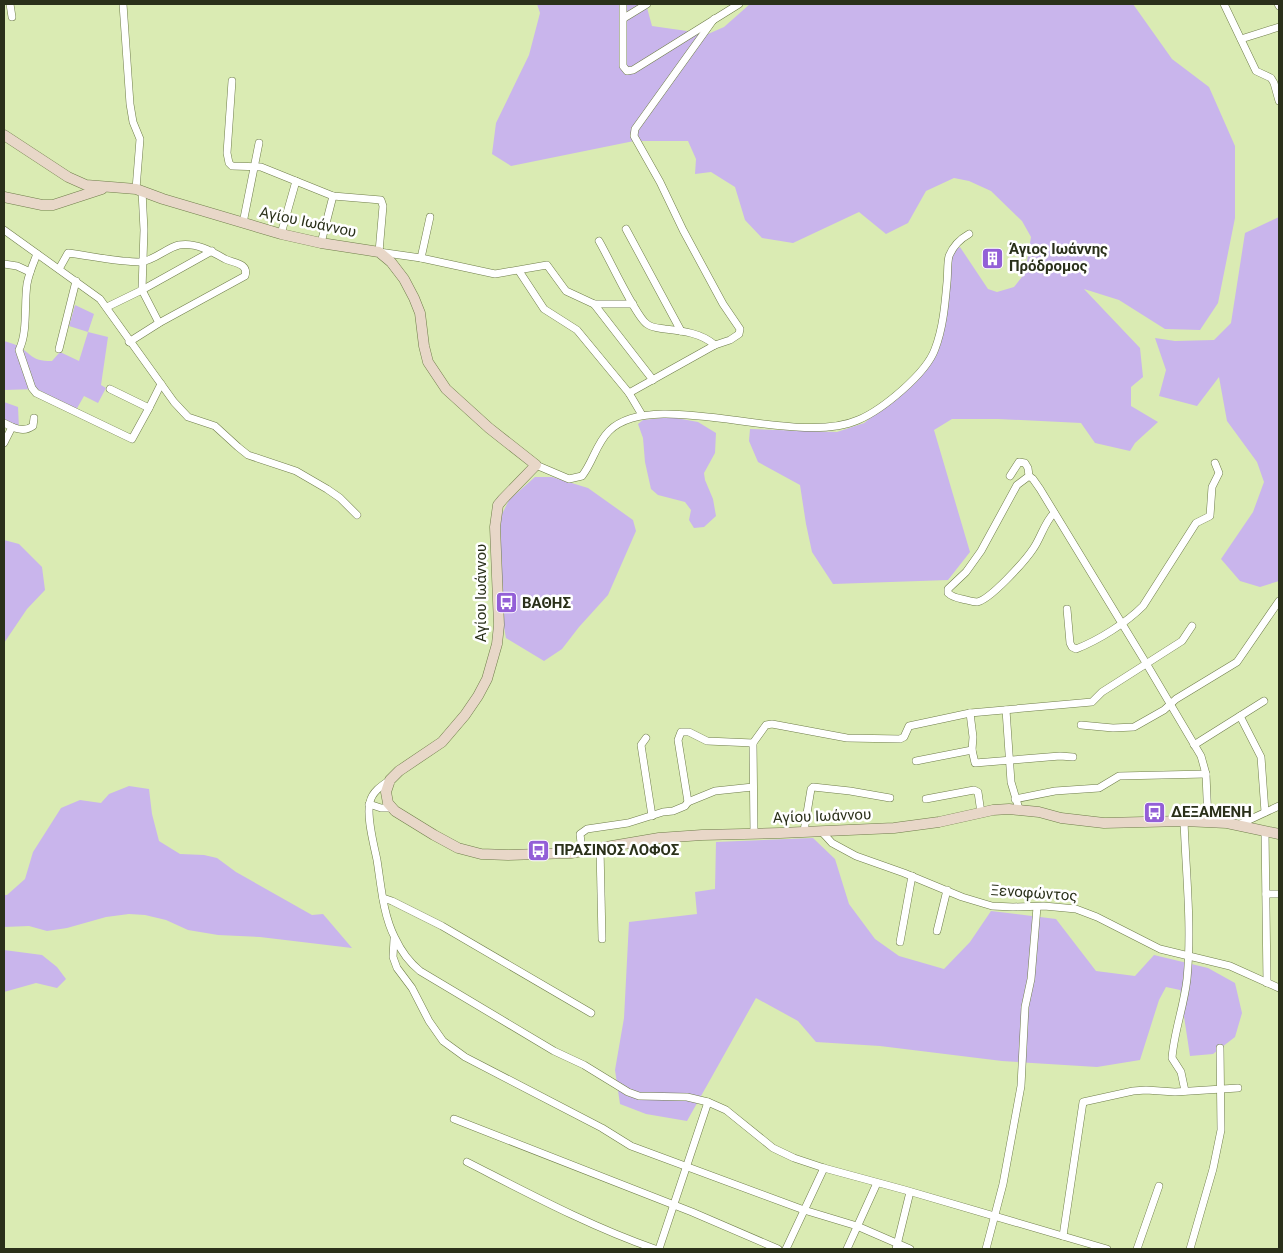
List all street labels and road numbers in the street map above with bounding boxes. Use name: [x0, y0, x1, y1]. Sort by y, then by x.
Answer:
street label: Αγίου Ιωάννου: [258, 203, 358, 241]
street label: Αγίου Ιωάννου: [472, 544, 490, 642]
street label: Αγίου Ιωάννου: [773, 805, 871, 827]
street label: Ξενοφώντος: [990, 881, 1078, 905]

